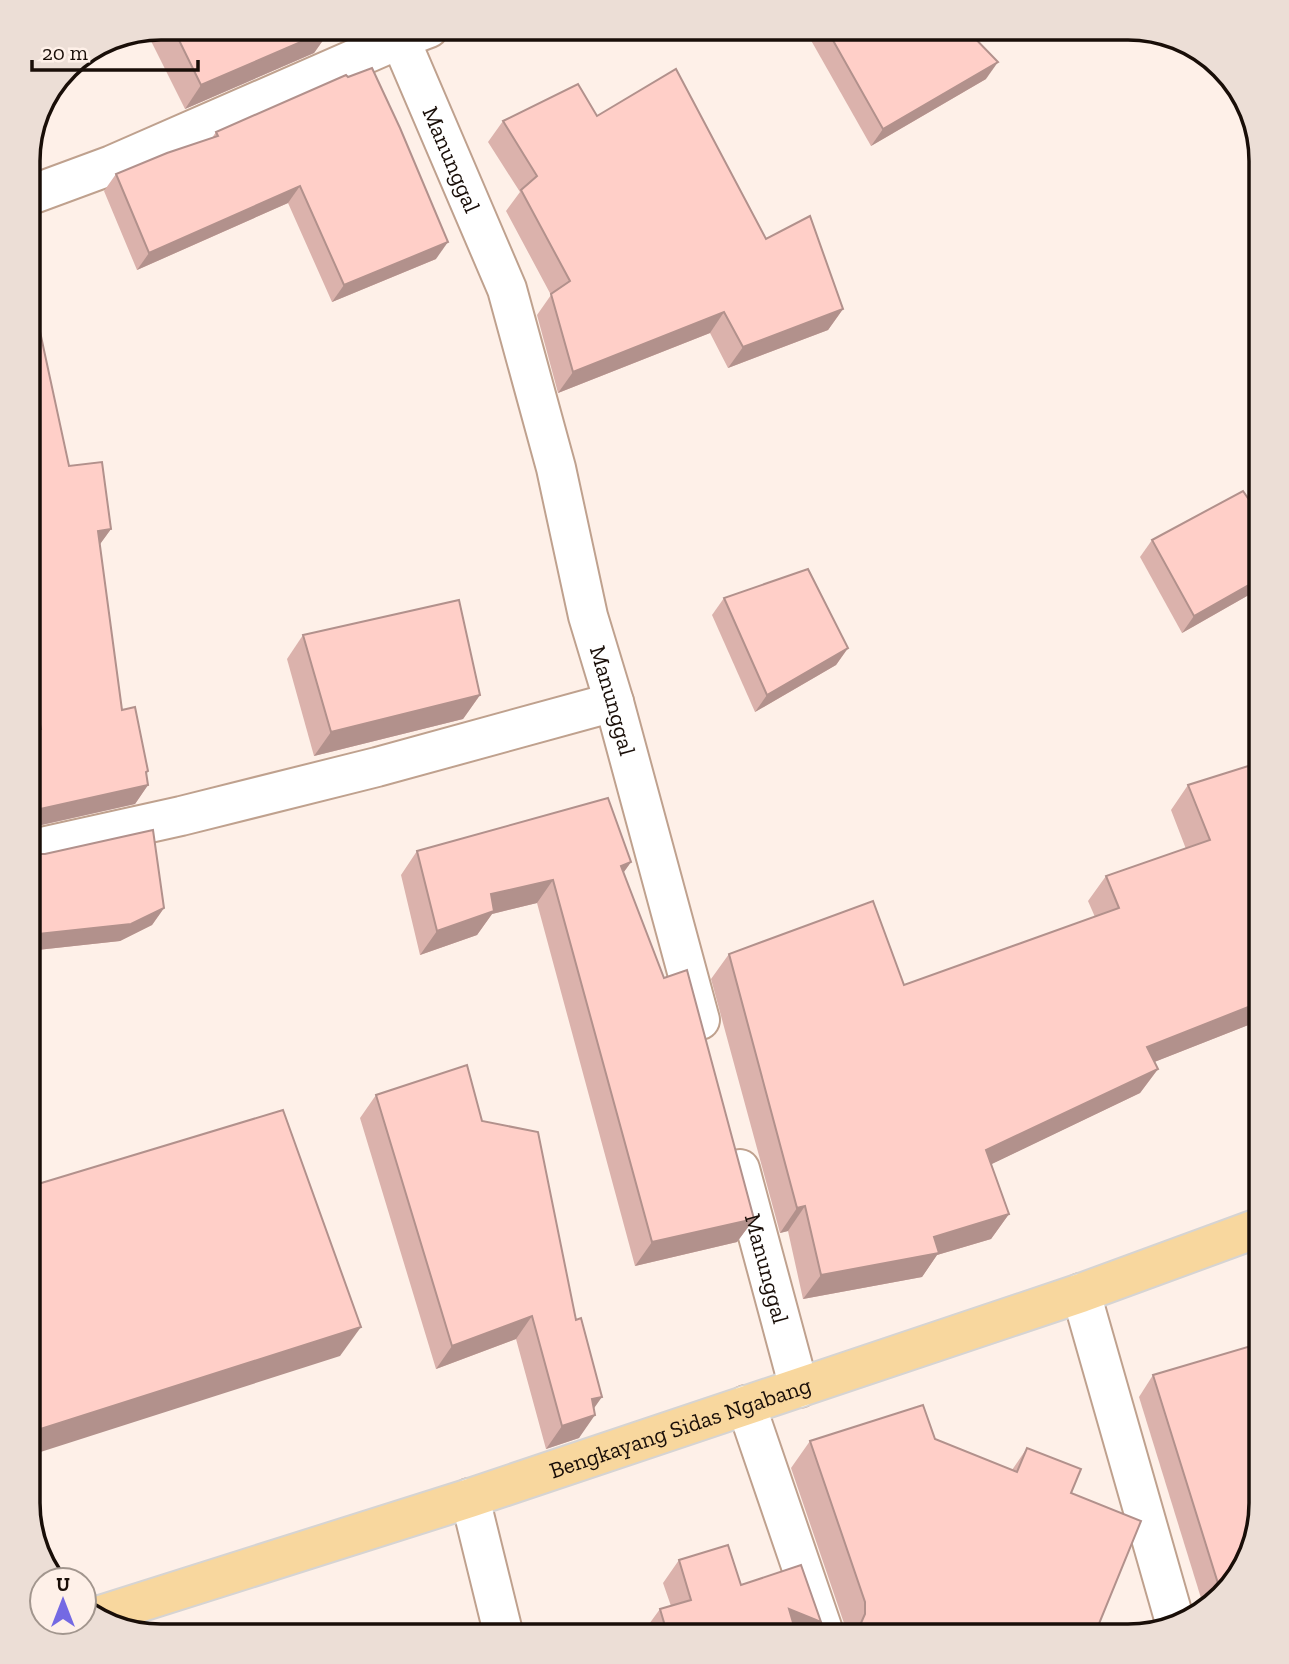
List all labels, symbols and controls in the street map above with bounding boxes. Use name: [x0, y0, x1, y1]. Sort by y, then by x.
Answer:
scale bar: [32, 28, 198, 72]
text: 20 m: [42, 40, 88, 65]
street label: Manunggal: [416, 102, 487, 217]
street label: Manunggal: [584, 642, 642, 758]
street label: Manunggal: [739, 1210, 795, 1327]
street label: Bengkayang Sidas Ngabang: [546, 1370, 815, 1484]
north arrow: [28, 1566, 98, 1636]
text: U: [56, 1573, 70, 1596]

